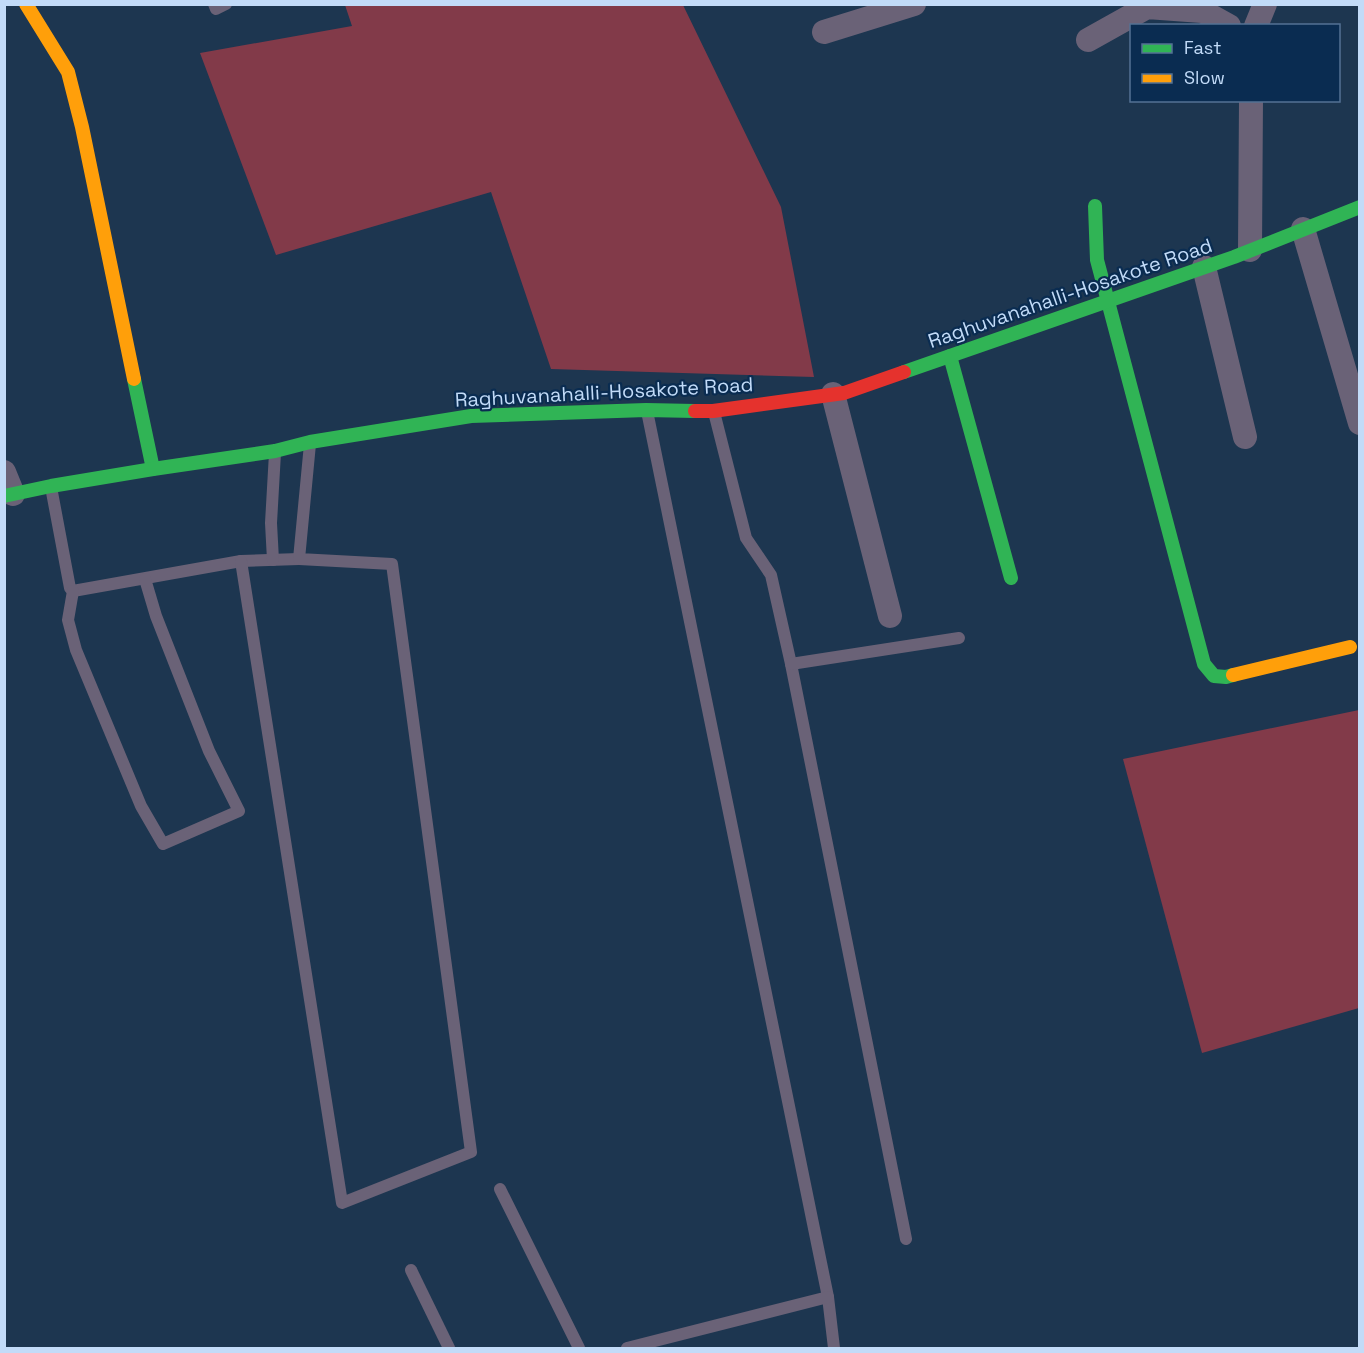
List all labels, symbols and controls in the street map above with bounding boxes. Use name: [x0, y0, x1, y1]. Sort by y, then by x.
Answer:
legend: [1130, 24, 1340, 102]
text: Fast: [1184, 36, 1221, 59]
text: Slow: [1184, 66, 1225, 89]
street label: Raghuvanahalli-Hosakote Road: [924, 232, 1216, 354]
street label: Raghuvanahalli-Hosakote Road: [454, 371, 754, 413]

